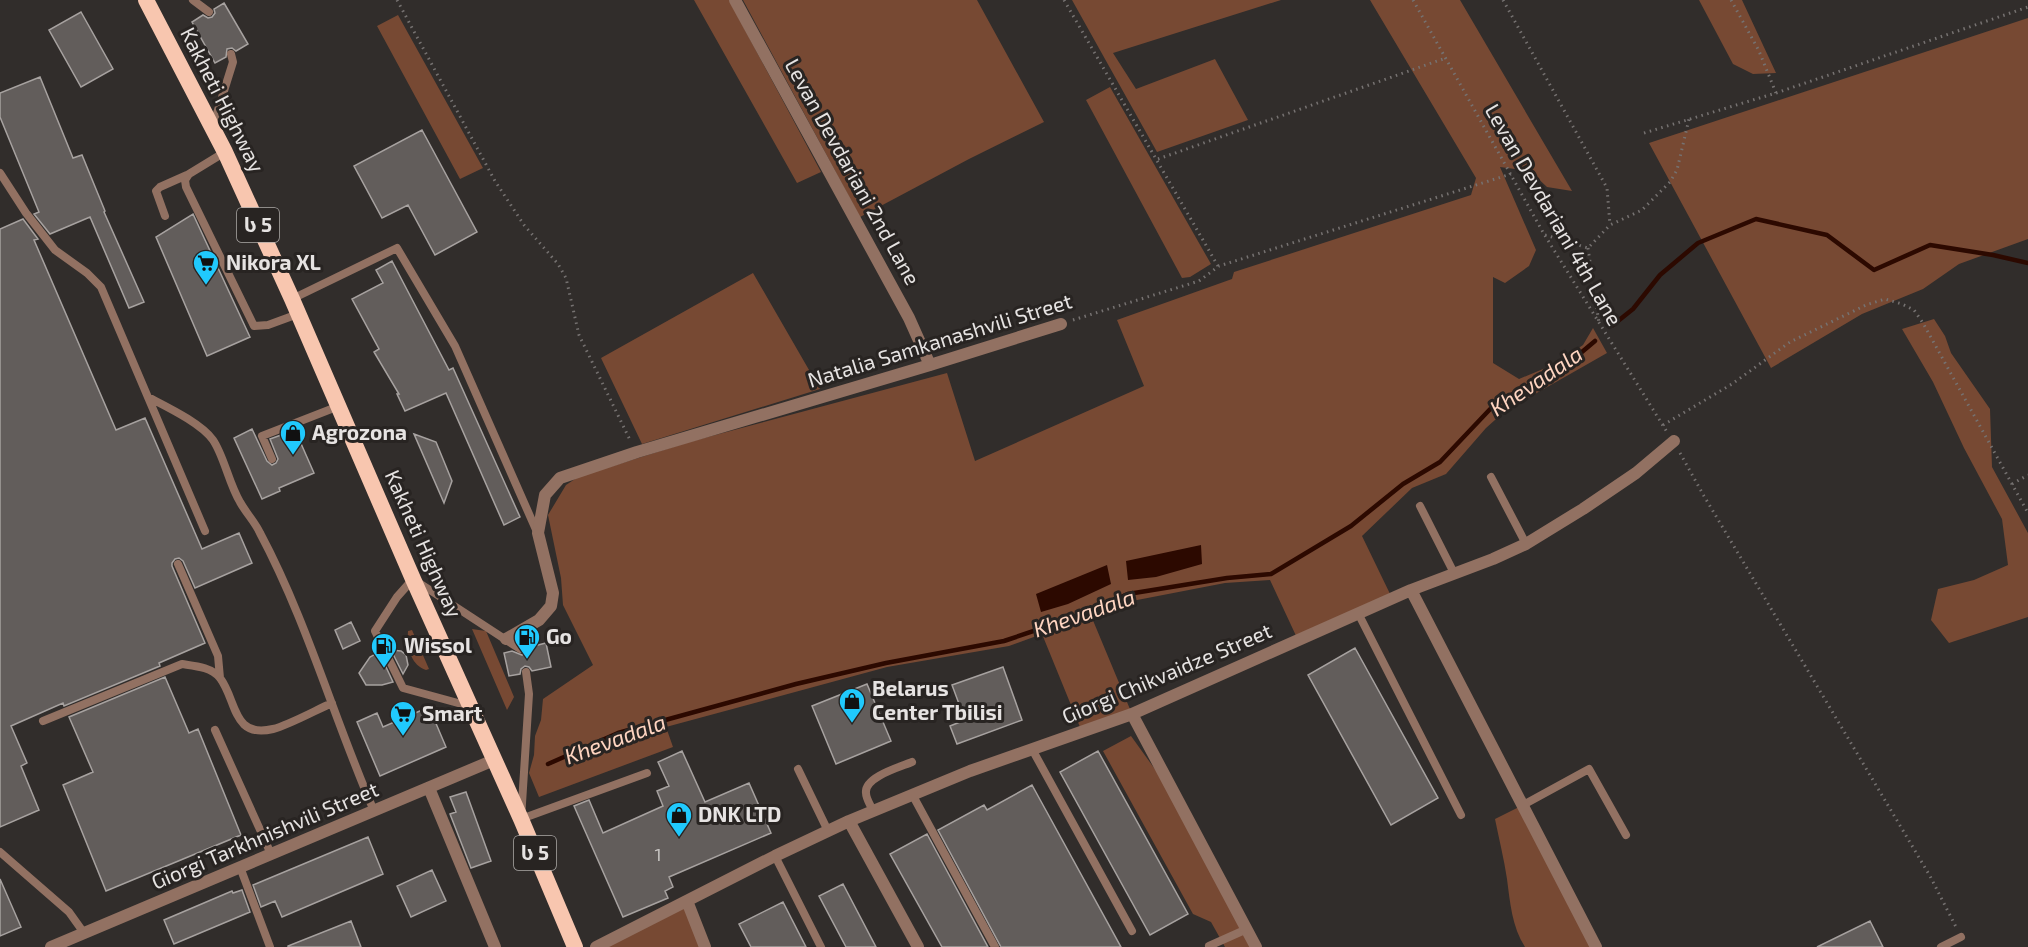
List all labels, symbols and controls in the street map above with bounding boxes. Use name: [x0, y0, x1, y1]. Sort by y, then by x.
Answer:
street label: Kakheti Highway: [176, 23, 271, 176]
street label: Levan Devdariani 2nd Lane: [781, 54, 926, 289]
street label: Levan Devdariani 4th Lane: [1480, 99, 1628, 330]
road number: ს 5: [237, 208, 279, 242]
supermarket icon: Nikora XL: [191, 248, 221, 286]
place label: Nikora XL: [226, 249, 321, 274]
street label: Natalia Samkanashvili Street: [804, 287, 1075, 392]
water label: Khevadala: [1484, 340, 1587, 421]
shop icon: Agrozona: [278, 418, 308, 456]
place label: Agrozona: [312, 419, 407, 444]
street label: Kakheti Highway: [381, 466, 468, 621]
water label: Khevadala: [1029, 582, 1138, 642]
street label: Giorgi Chikvaidze Street: [1058, 617, 1275, 728]
fuel station icon: Go: [512, 622, 542, 660]
place label: Go: [546, 623, 572, 648]
fuel station icon: Wissol: [369, 631, 399, 669]
place label: Wissol: [404, 632, 472, 657]
place label: Belarus Center Tbilisi: [872, 675, 1002, 724]
shop icon: Belarus Center Tbilisi: [837, 686, 867, 724]
supermarket icon: Smart: [388, 699, 418, 737]
place label: Smart: [422, 700, 483, 725]
water label: Khevadala: [560, 708, 669, 768]
street label: Giorgi Tarkhnishvili Street: [147, 775, 382, 894]
shop icon: DNK LTD: [664, 800, 694, 838]
place label: DNK LTD: [698, 801, 781, 826]
road number: ს 5: [514, 836, 556, 870]
house number: 1: [654, 843, 662, 865]

